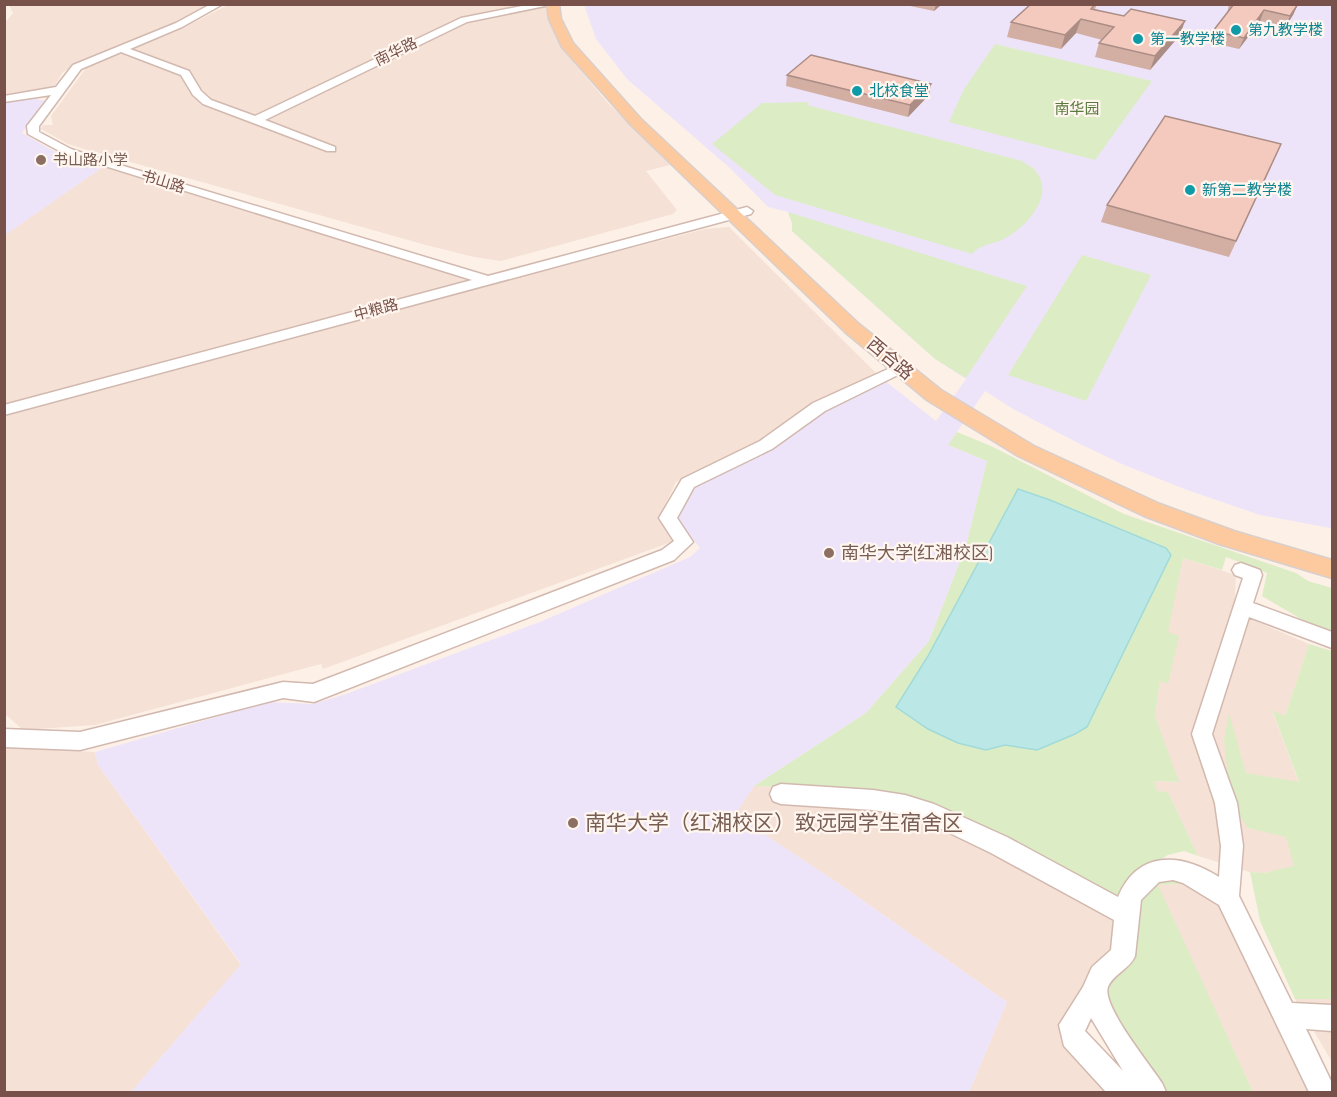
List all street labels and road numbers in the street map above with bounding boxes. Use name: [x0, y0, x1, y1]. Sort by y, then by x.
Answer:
street label: 南华路: [372, 34, 420, 70]
street label: 书山路: [139, 166, 187, 198]
street label: 中粮路: [352, 295, 400, 325]
street label: 西合路: [863, 334, 917, 384]

